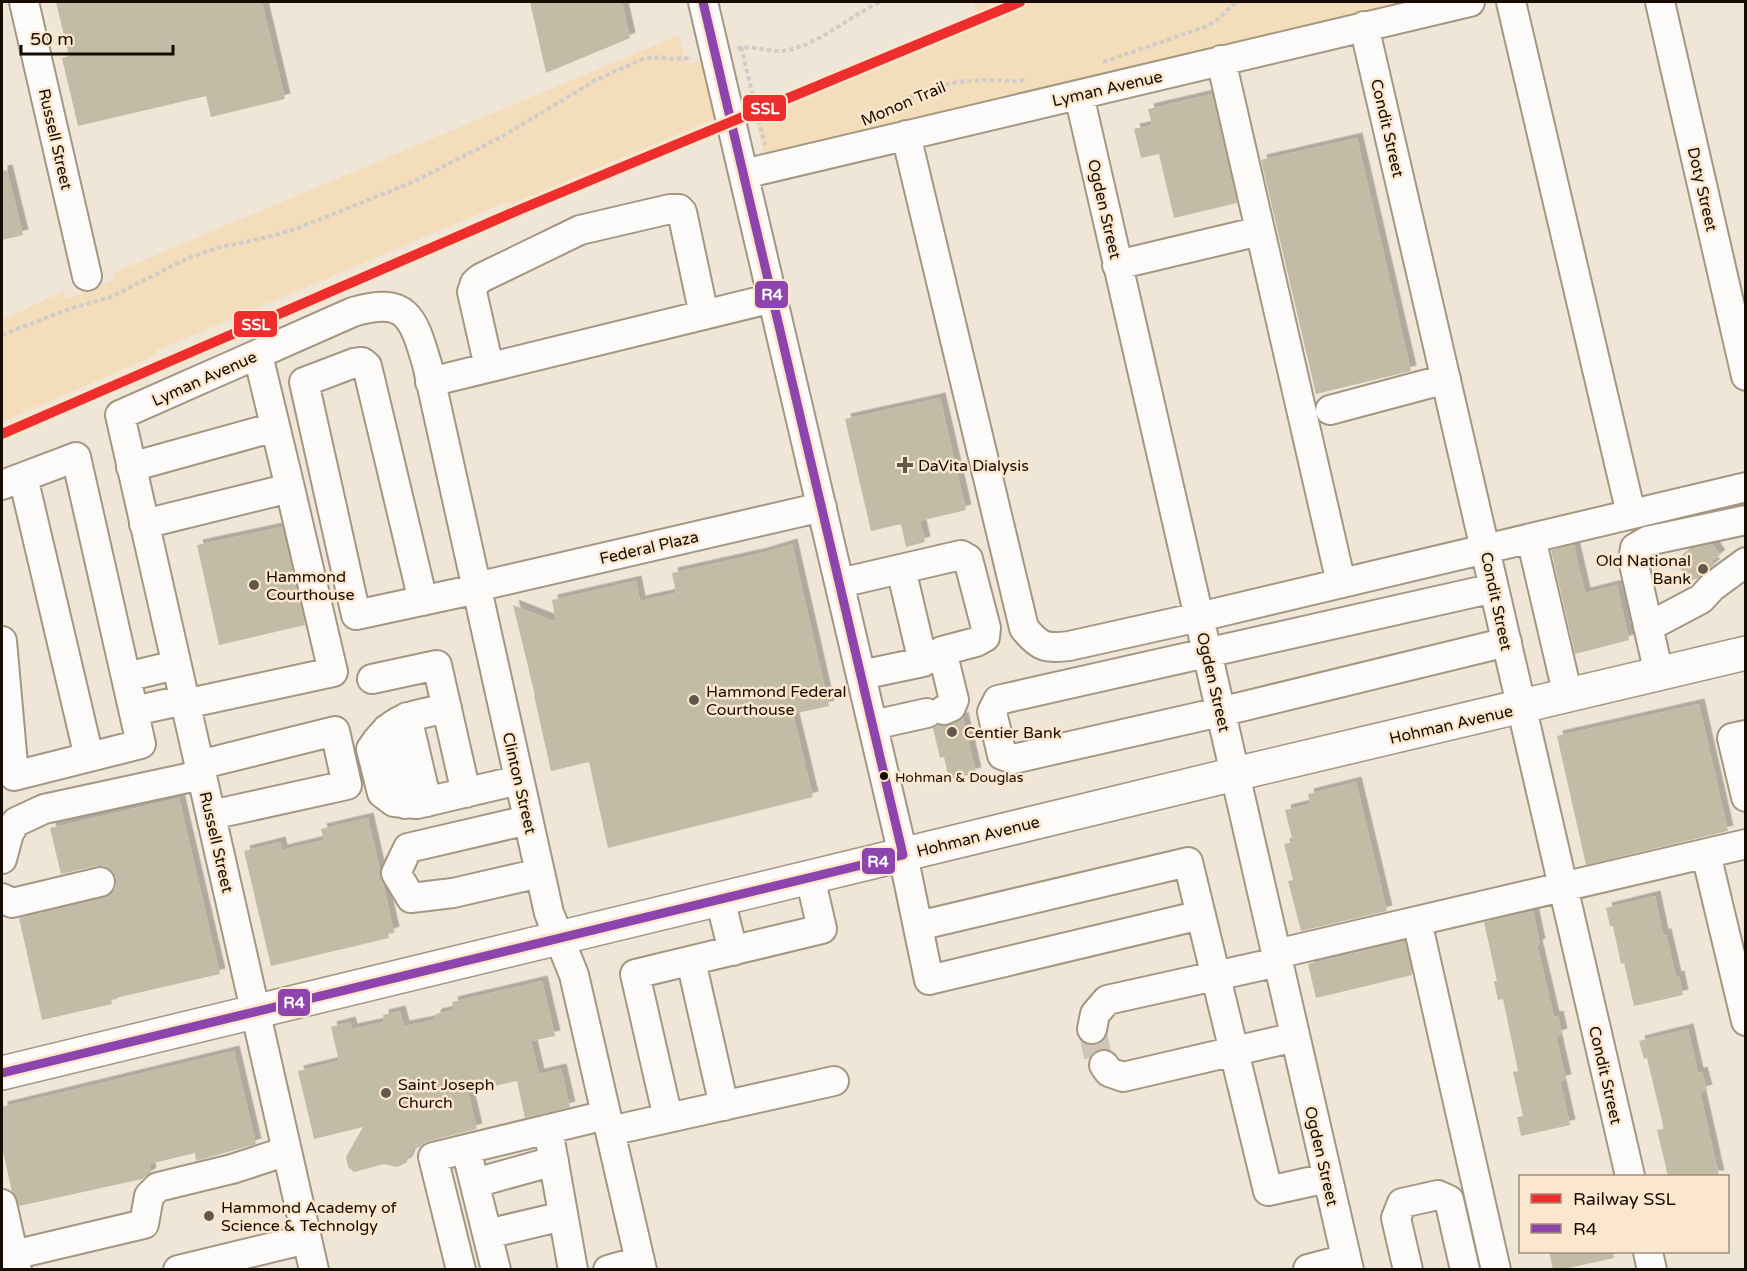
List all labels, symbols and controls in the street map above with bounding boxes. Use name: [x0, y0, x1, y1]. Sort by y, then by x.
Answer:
scale bar: [21, 18, 172, 56]
text: 50 m: [30, 28, 74, 50]
street label: Lyman Avenue: [1050, 67, 1164, 111]
street label: Monon Trail: [858, 77, 949, 131]
street label: Condit Street: [1366, 77, 1408, 179]
street label: Russell Street: [34, 87, 76, 192]
line badge: SSL: [742, 94, 787, 122]
text: SSL: [751, 99, 780, 119]
street label: Doty Street: [1683, 145, 1721, 233]
street label: Ogden Street: [1083, 157, 1125, 261]
line badge: R4: [754, 280, 789, 309]
text: R4: [761, 285, 783, 305]
line badge: SSL: [233, 310, 278, 338]
text: SSL: [242, 315, 271, 335]
street label: Lyman Avenue: [149, 347, 260, 411]
marker: DaVita Dialysis: [896, 456, 914, 474]
place label: DaVita Dialysis: [918, 456, 1029, 476]
street label: Federal Plaza: [598, 527, 701, 569]
street label: Condit Street: [1476, 550, 1516, 652]
place label: Old National Bank: [1596, 551, 1691, 589]
marker: Old National Bank: [1696, 562, 1710, 576]
place label: Hammond Courthouse: [266, 567, 355, 605]
marker: Hammond Courthouse: [247, 578, 261, 592]
street label: Ogden Street: [1192, 630, 1234, 734]
place label: Hammond Federal Courthouse: [706, 682, 847, 720]
marker: Hammond Federal Courthouse: [687, 693, 701, 707]
street label: Hohman Avenue: [1387, 701, 1515, 749]
place label: Centier Bank: [964, 723, 1062, 743]
marker: Centier Bank: [945, 725, 959, 739]
street label: Clinton Street: [498, 730, 540, 836]
place label: Hohman & Douglas: [895, 769, 1024, 786]
marker: Hohman & Douglas: [878, 770, 890, 782]
street label: Russell Street: [195, 790, 237, 895]
street label: Hohman Avenue: [915, 812, 1042, 862]
line badge: R4: [861, 847, 896, 875]
text: R4: [867, 852, 889, 872]
line badge: R4: [277, 988, 311, 1017]
text: R4: [283, 993, 305, 1013]
street label: Condit Street: [1584, 1024, 1626, 1126]
place label: Saint Joseph Church: [398, 1075, 494, 1113]
marker: Saint Joseph Church: [379, 1086, 393, 1100]
street label: Ogden Street: [1300, 1104, 1342, 1208]
legend: [1519, 1175, 1729, 1253]
text: Railway SSL: [1573, 1188, 1677, 1210]
place label: Hammond Academy of Science & Technolgy: [221, 1198, 398, 1236]
marker: Hammond Academy of Science & Technolgy: [202, 1209, 216, 1223]
text: R4: [1573, 1218, 1597, 1240]

